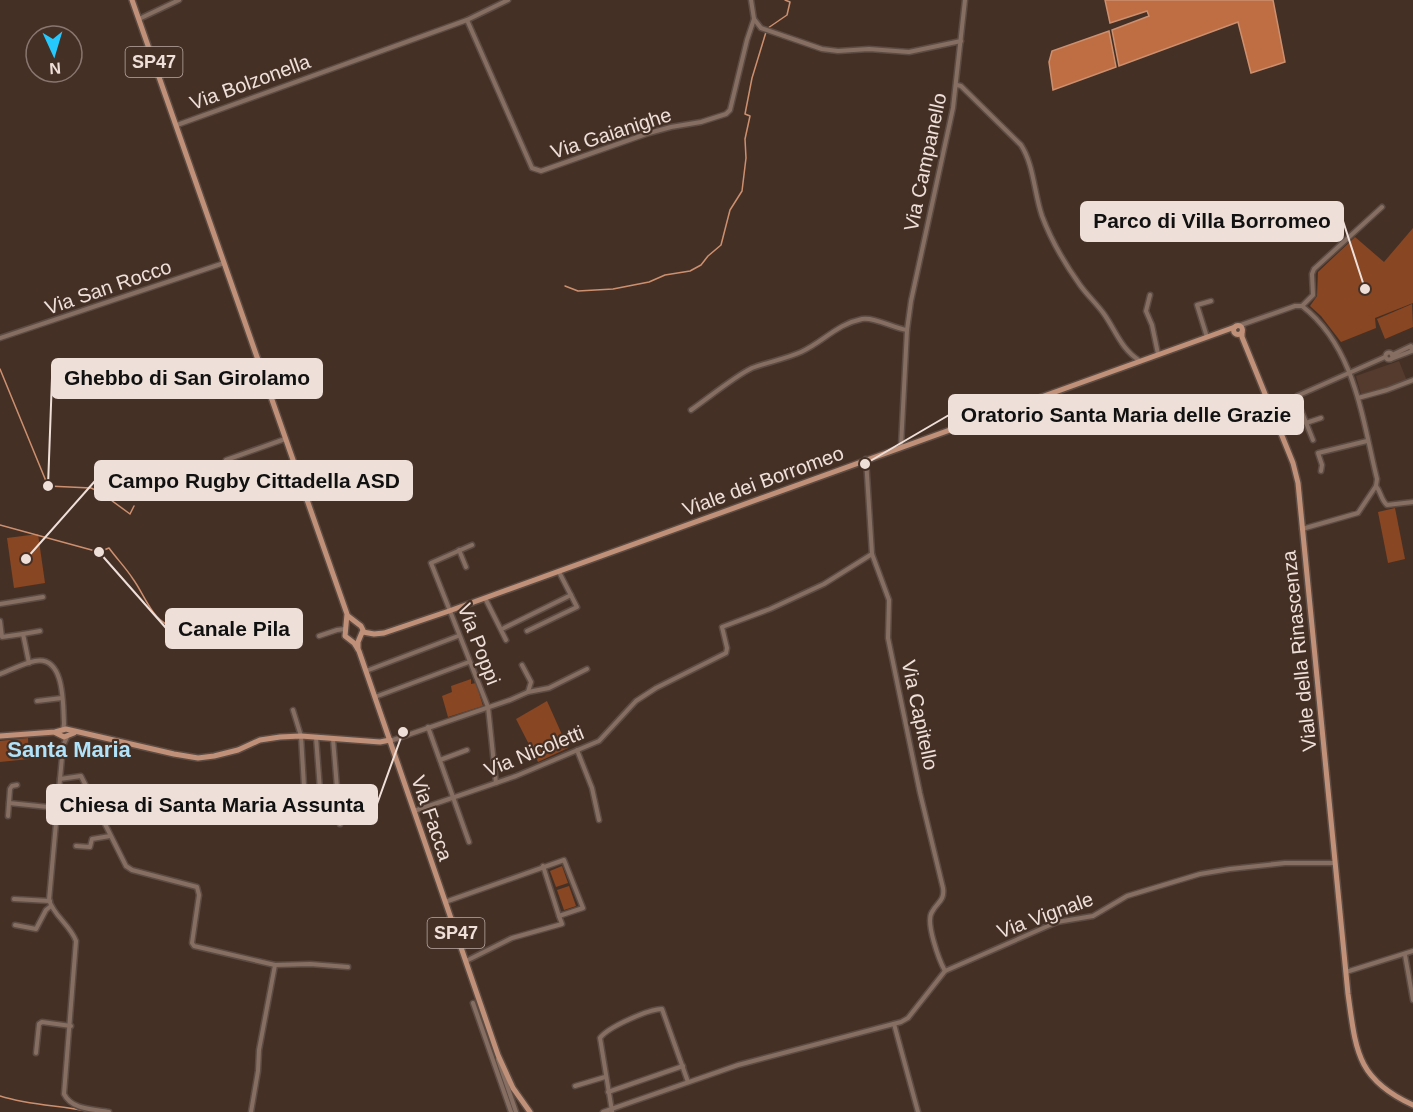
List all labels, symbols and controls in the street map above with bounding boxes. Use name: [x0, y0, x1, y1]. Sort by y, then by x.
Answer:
north arrow: [24, 24, 84, 84]
road number: SP47: [126, 47, 182, 77]
street label: Via Bolzonella: [187, 50, 314, 114]
text: N: [49, 60, 61, 77]
street label: Via Campanello: [900, 91, 950, 233]
street label: Via Gaianighe: [548, 103, 674, 163]
callout: Parco di Villa Borromeo: [1081, 202, 1343, 241]
text: Parco di Villa Borromeo: [1093, 209, 1331, 232]
street label: Via San Rocco: [42, 255, 174, 319]
callout: Ghebbo di San Girolamo: [52, 359, 322, 398]
text: Ghebbo di San Girolamo: [64, 366, 310, 389]
callout: Oratorio Santa Maria delle Grazie: [949, 395, 1303, 434]
text: Oratorio Santa Maria delle Grazie: [961, 403, 1291, 426]
street label: Viale dei Borromeo: [679, 442, 847, 520]
callout: Campo Rugby Cittadella ASD: [95, 461, 412, 500]
text: Campo Rugby Cittadella ASD: [108, 469, 400, 492]
street label: Viale della Rinascenza: [1277, 549, 1320, 753]
street label: Via Poppi: [453, 600, 505, 688]
callout: Canale Pila: [166, 609, 302, 648]
text: Canale Pila: [178, 617, 290, 640]
street label: Via Capitello: [898, 658, 942, 772]
street label: Via Nicoletti: [481, 721, 587, 781]
district label: Santa Maria: [7, 737, 132, 762]
street label: Via Facca: [407, 773, 457, 864]
callout: Chiesa di Santa Maria Assunta: [47, 785, 377, 824]
text: Chiesa di Santa Maria Assunta: [60, 793, 365, 816]
street label: Via Vignale: [994, 887, 1096, 943]
road number: SP47: [428, 918, 484, 948]

